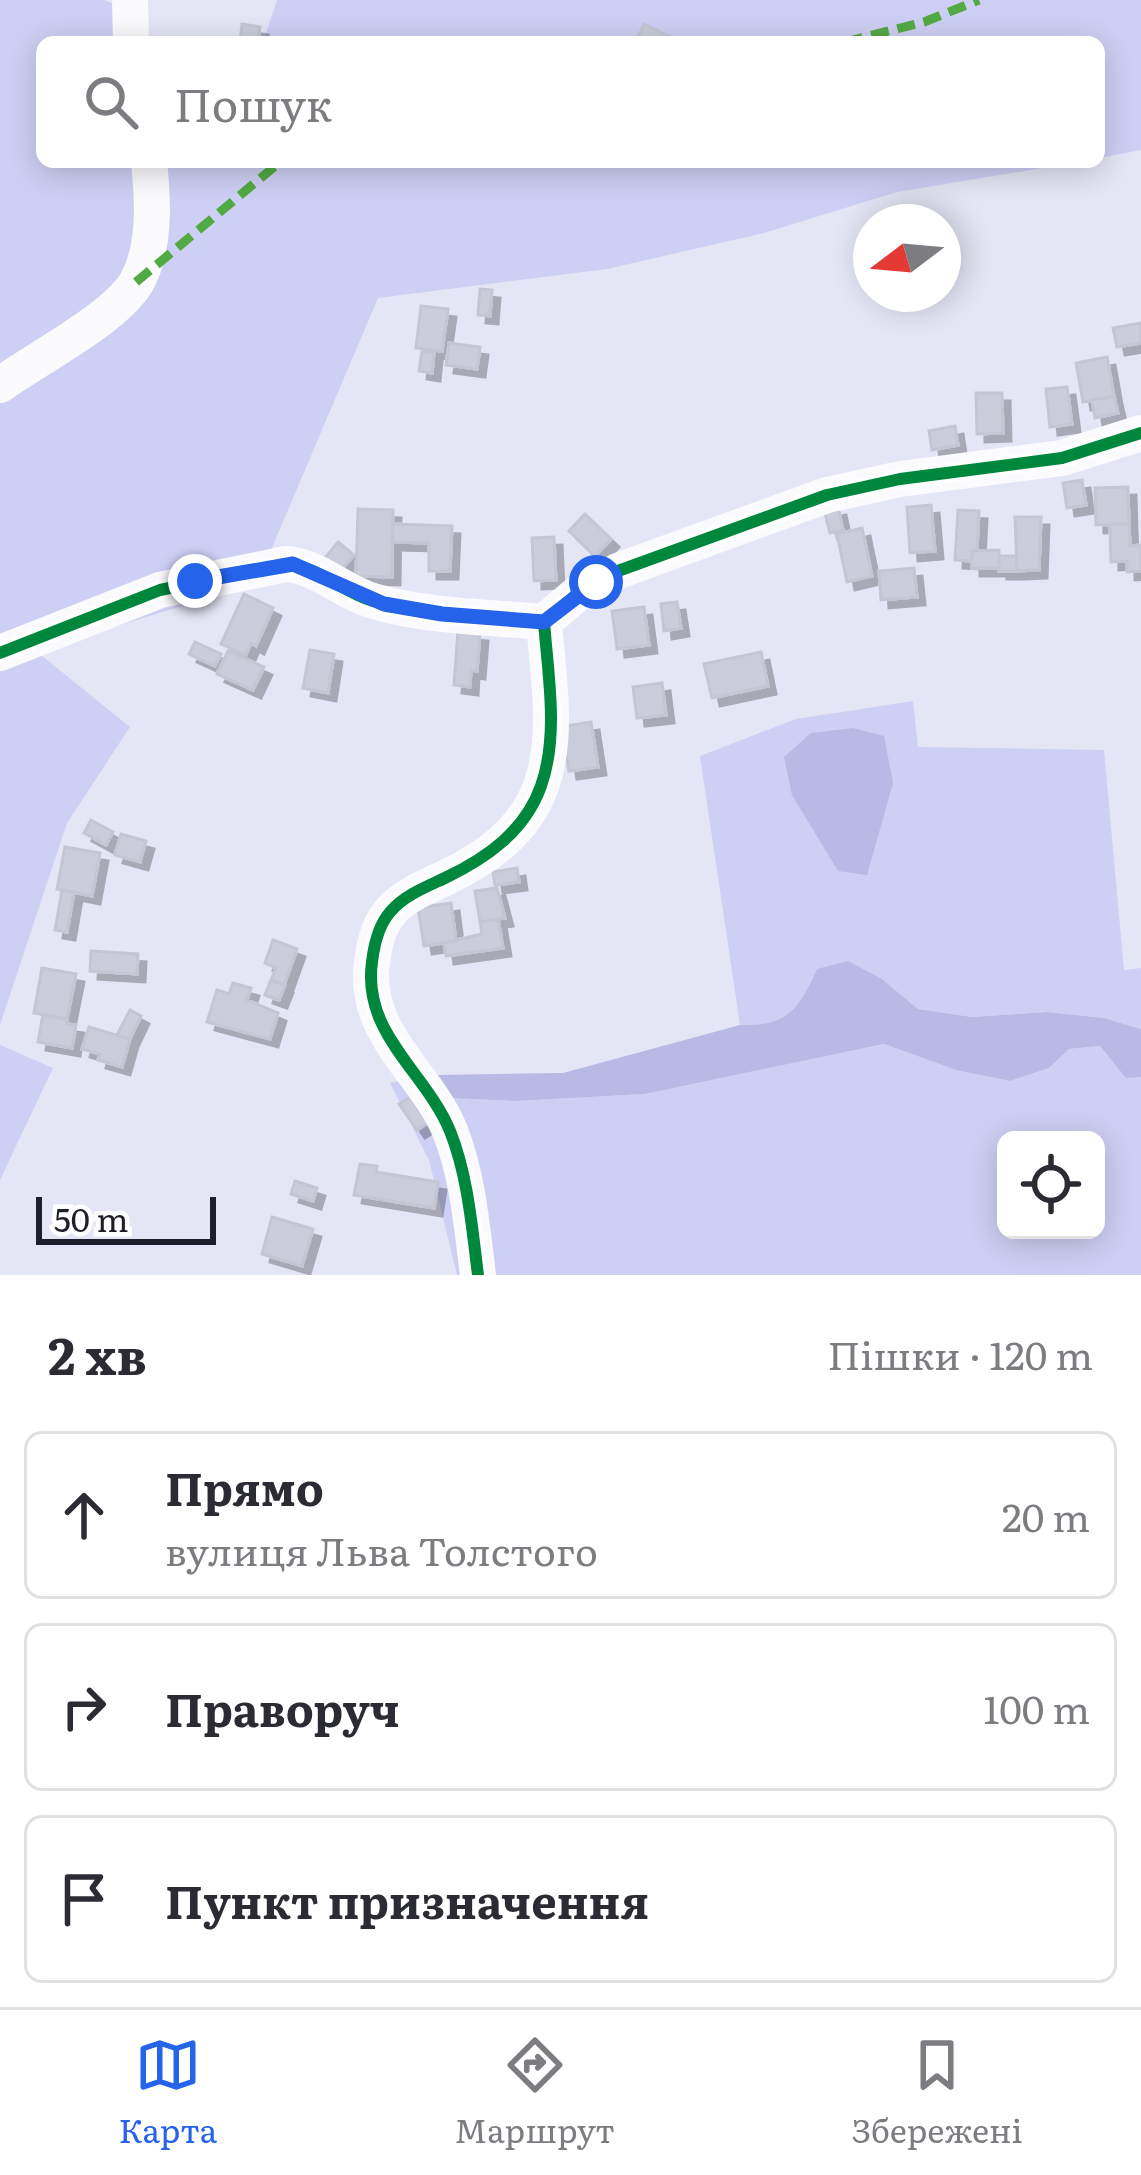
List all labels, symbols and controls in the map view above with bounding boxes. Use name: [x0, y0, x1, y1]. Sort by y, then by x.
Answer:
search box: [36, 36, 1105, 168]
icon: search: [78, 69, 144, 135]
text: Пошук: [174, 69, 332, 136]
north arrow: [853, 204, 961, 312]
route end: [168, 554, 222, 608]
route start: [569, 555, 623, 609]
map controls: [997, 1131, 1105, 1239]
button: locate: [997, 1131, 1105, 1239]
scale bar: [36, 1191, 216, 1244]
text: 50 m: [54, 1193, 128, 1242]
text: 2 хв: [48, 1315, 147, 1391]
text: Пішки · 120 m: [827, 1324, 1093, 1382]
text: Прямо: [165, 1453, 324, 1520]
icon: ahead: [51, 1482, 117, 1548]
text: 20 m: [1002, 1486, 1090, 1544]
text: вулиця Льва Толстого: [165, 1520, 598, 1578]
icon: right: [51, 1674, 117, 1740]
text: Праворуч: [165, 1674, 400, 1741]
text: 100 m: [983, 1678, 1090, 1736]
icon: arrive: [51, 1866, 117, 1932]
text: Пункт призначення: [165, 1866, 649, 1933]
tab: Карта: [118, 2032, 217, 2153]
tab: Маршрут: [454, 2032, 615, 2153]
tab: Збережені: [852, 2032, 1023, 2153]

